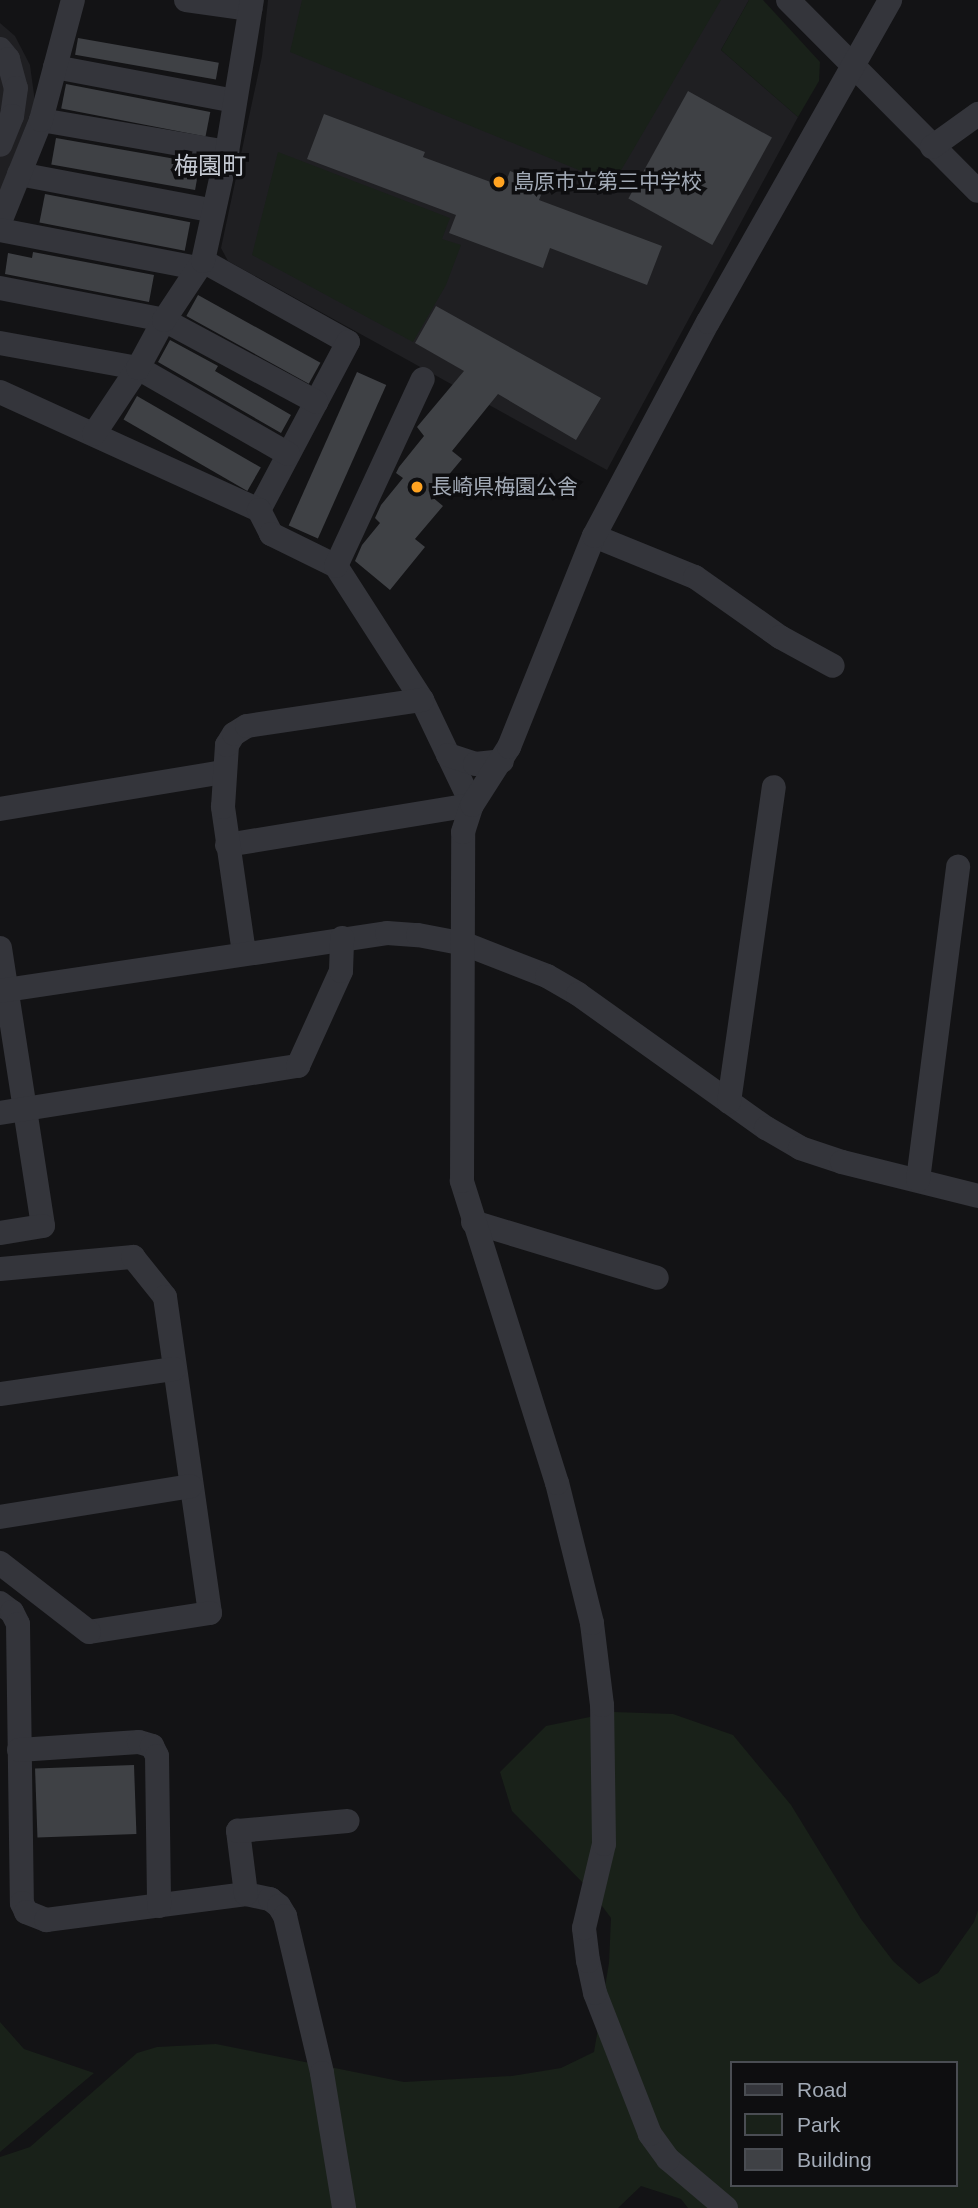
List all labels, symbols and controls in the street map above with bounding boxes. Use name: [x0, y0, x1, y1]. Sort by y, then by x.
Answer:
district label: 梅園町: [174, 152, 246, 180]
place label: 島原市立第三中学校: [513, 169, 702, 195]
marker: 島原市立第三中学校: [491, 174, 507, 190]
place label: 長崎県梅園公舎: [431, 474, 578, 500]
marker: 長崎県梅園公舎: [409, 479, 425, 495]
legend: [730, 2061, 957, 2187]
text: Road: [797, 2078, 847, 2101]
text: Park: [797, 2113, 840, 2136]
text: Building: [797, 2148, 872, 2171]

